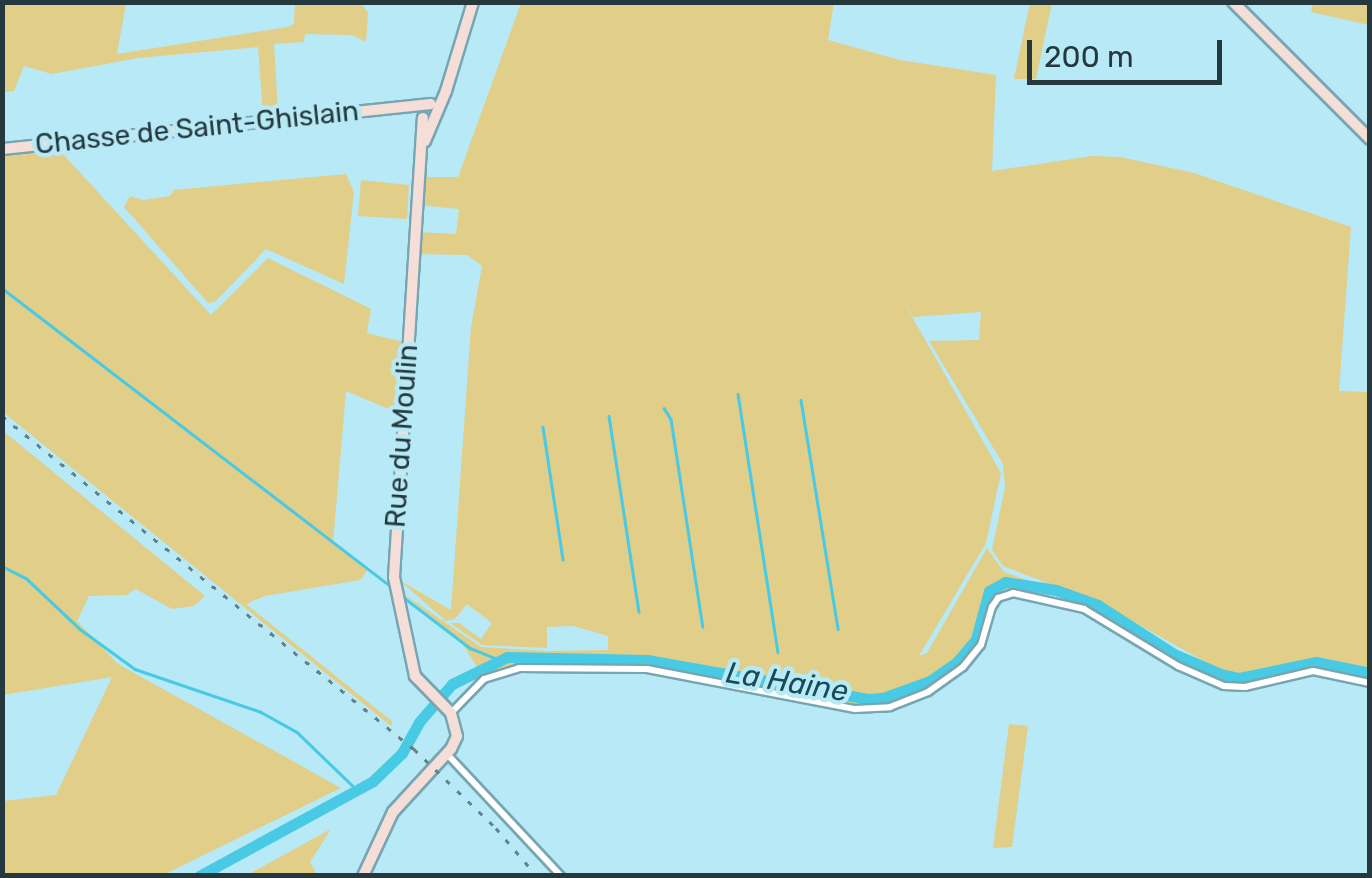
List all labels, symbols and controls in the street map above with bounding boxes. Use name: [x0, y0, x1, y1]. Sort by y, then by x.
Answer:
scale bar: [1032, 20, 1227, 82]
text: 200 m: [1044, 39, 1134, 75]
street label: Chasse de Saint-Ghislain: [33, 94, 361, 162]
street label: Rue du Moulin: [379, 343, 425, 529]
water label: La Haine: [723, 655, 851, 709]

